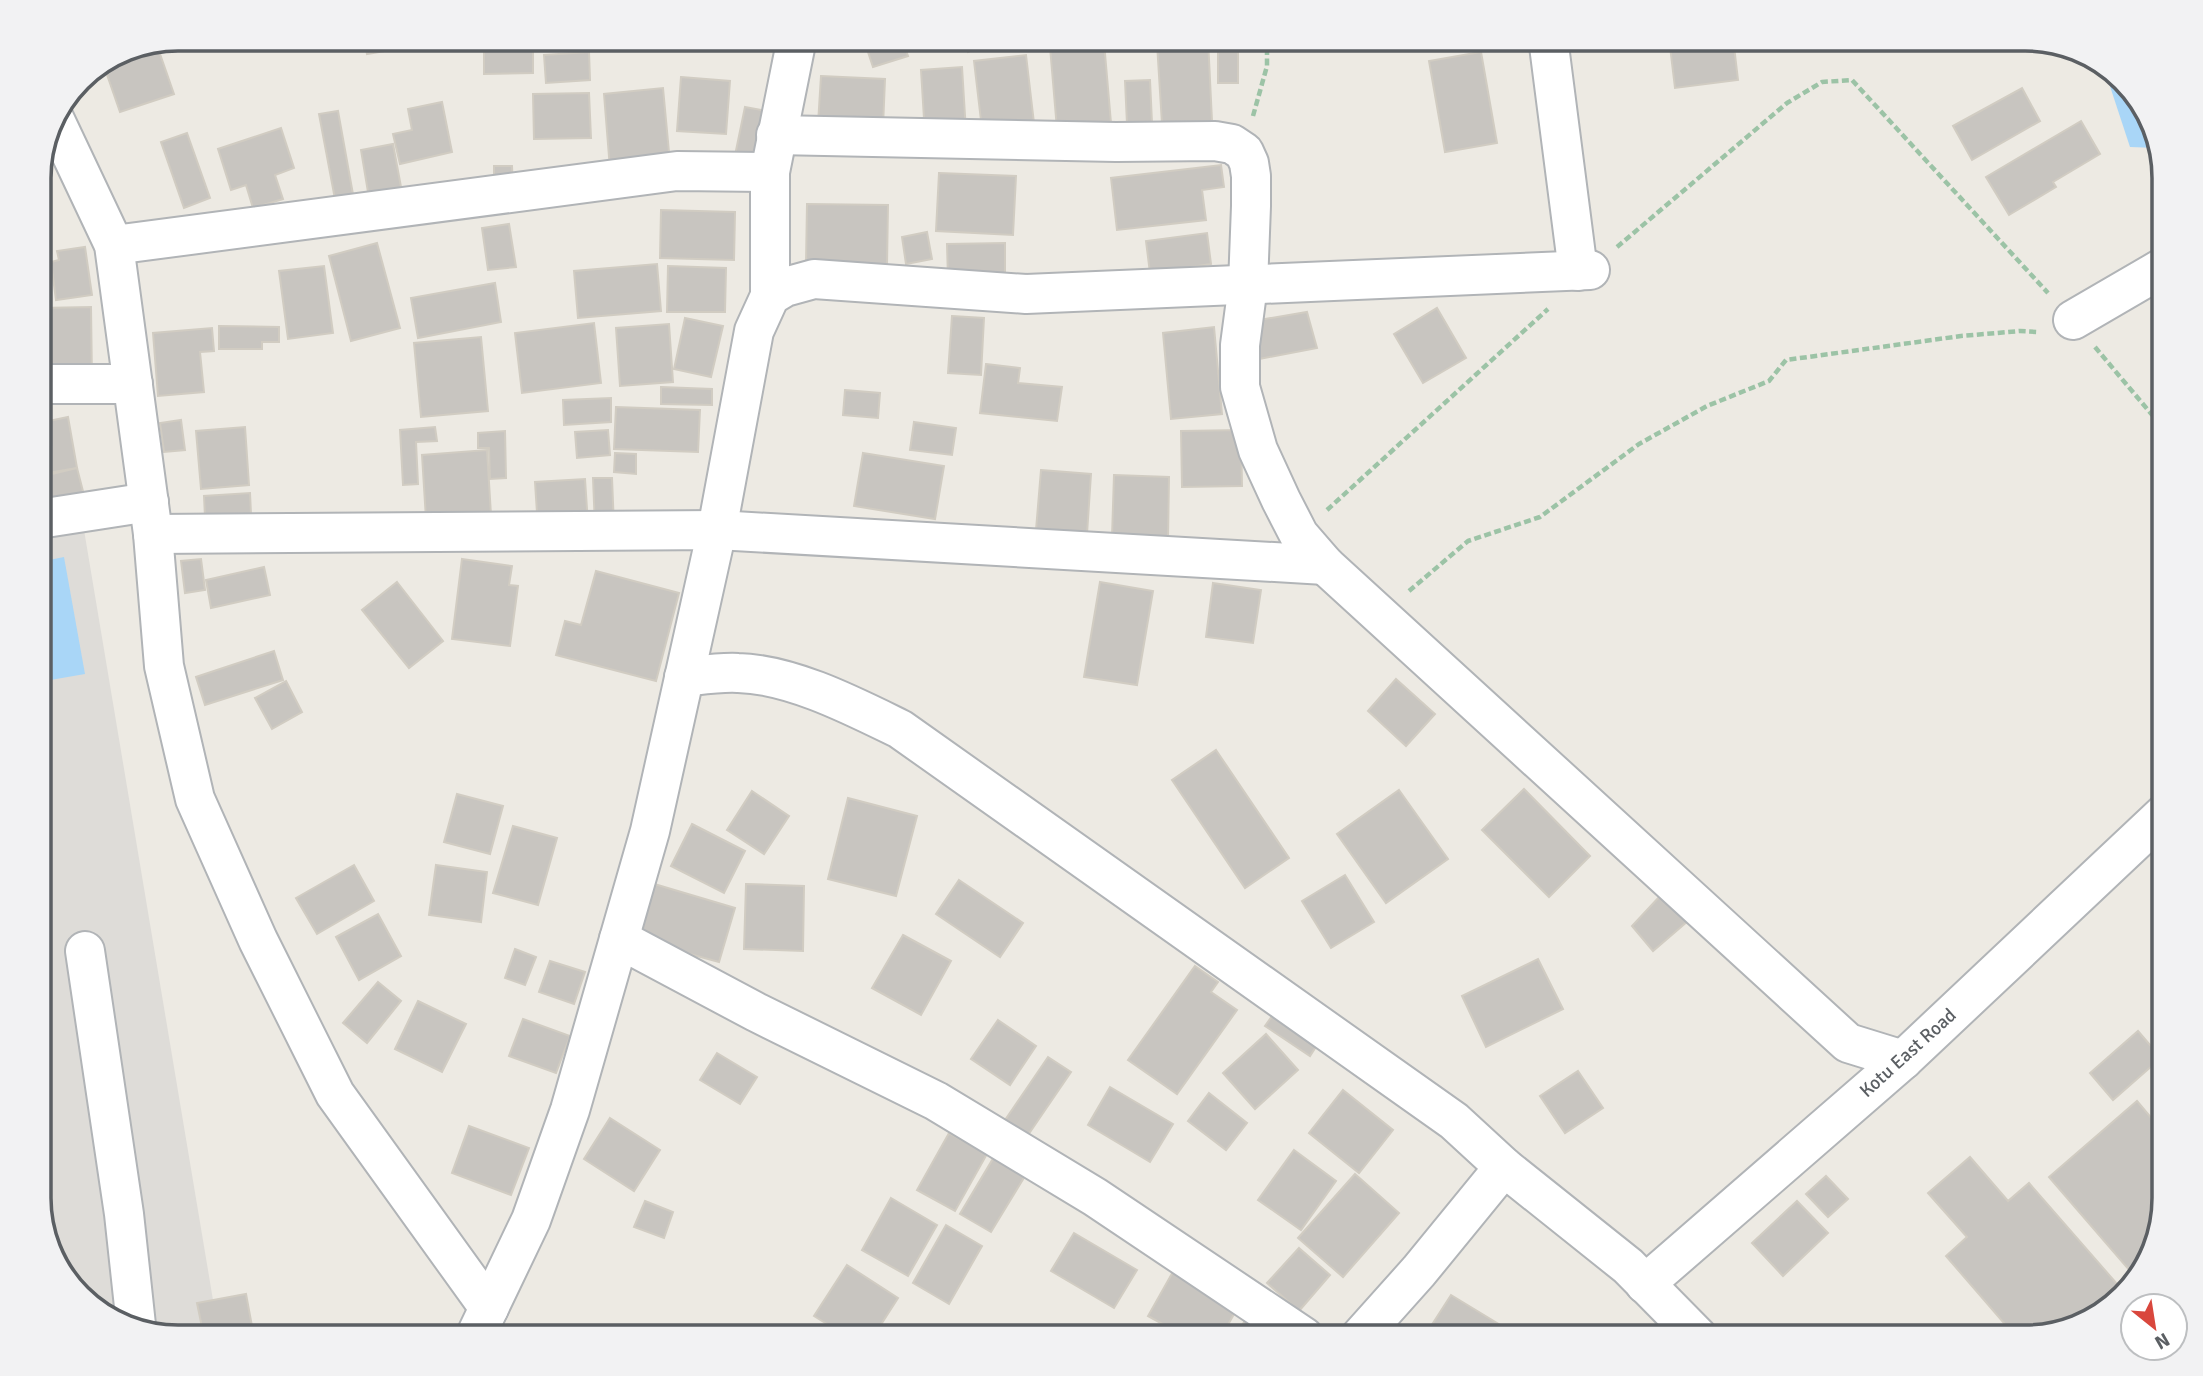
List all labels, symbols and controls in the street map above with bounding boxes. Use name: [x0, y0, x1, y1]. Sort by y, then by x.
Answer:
street label: Kotu East Road: [1855, 1003, 1961, 1103]
north arrow: [2119, 1292, 2189, 1362]
text: N: [2150, 1327, 2174, 1355]

